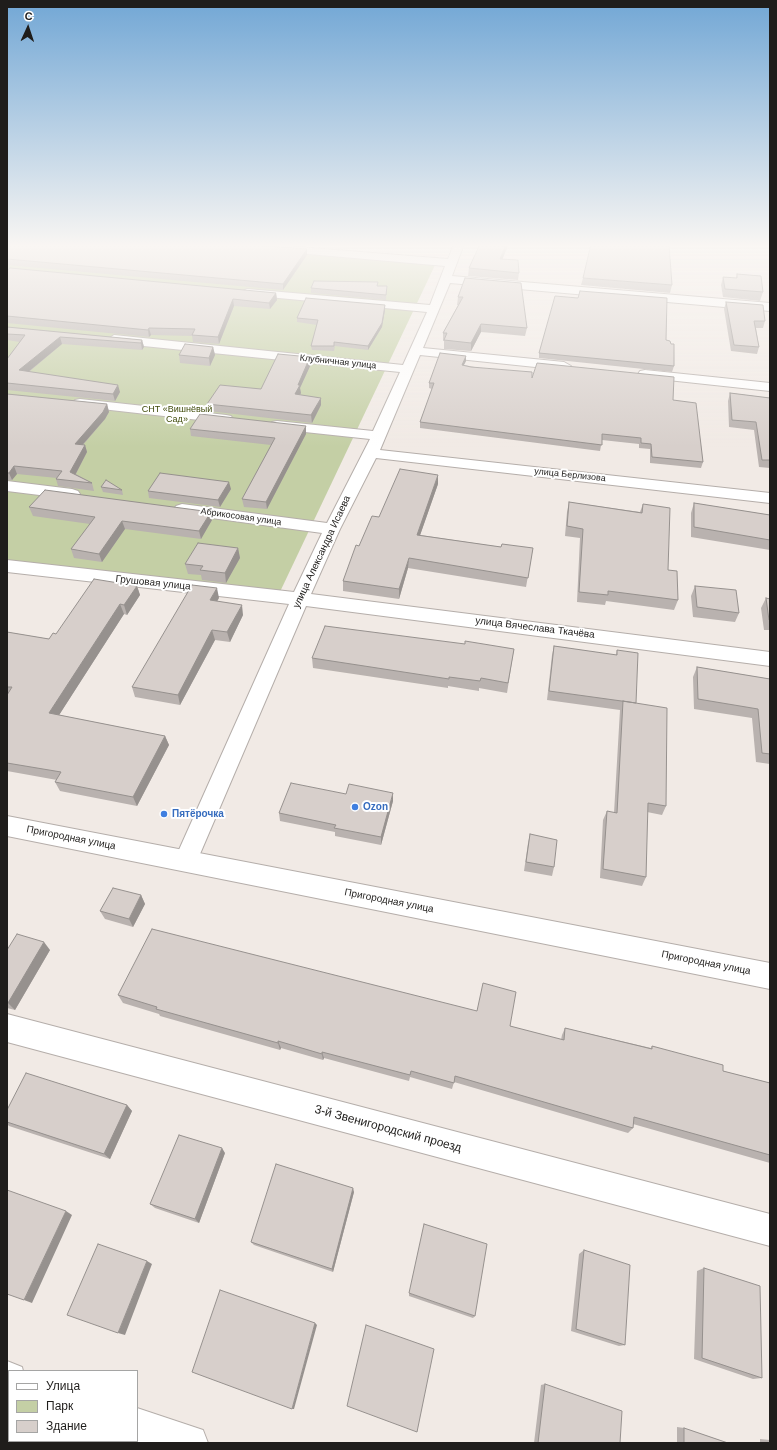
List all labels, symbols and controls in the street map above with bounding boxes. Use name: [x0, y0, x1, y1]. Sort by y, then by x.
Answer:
north arrow: [8, 8, 48, 48]
text: С: [24, 10, 33, 22]
street label: Клубничная улица: [299, 353, 377, 371]
park label: СНТ «Вишнёвый Cад»: [142, 405, 212, 426]
street label: улица Берлизова: [534, 466, 606, 484]
street label: улица Александра Исаева: [291, 494, 353, 610]
street label: Абрикосовая улица: [200, 506, 282, 528]
street label: Грушовая улица: [115, 573, 191, 593]
street label: улица Вячеслава Ткачёва: [475, 615, 595, 641]
place label: Ozon: [363, 801, 388, 813]
marker: Ozon: [350, 802, 360, 812]
place label: Пятёрочка: [172, 808, 224, 820]
marker: Пятёрочка: [159, 809, 169, 819]
street label: Пригородная улица: [25, 823, 117, 853]
street label: Пригородная улица: [343, 886, 435, 916]
street label: Пригородная улица: [660, 948, 752, 978]
street label: 3-й Звенигородский проезд: [313, 1102, 463, 1156]
legend: [8, 1370, 138, 1442]
text: Улица: [46, 1379, 80, 1393]
text: Парк: [46, 1399, 73, 1413]
text: Здание: [46, 1419, 87, 1433]

